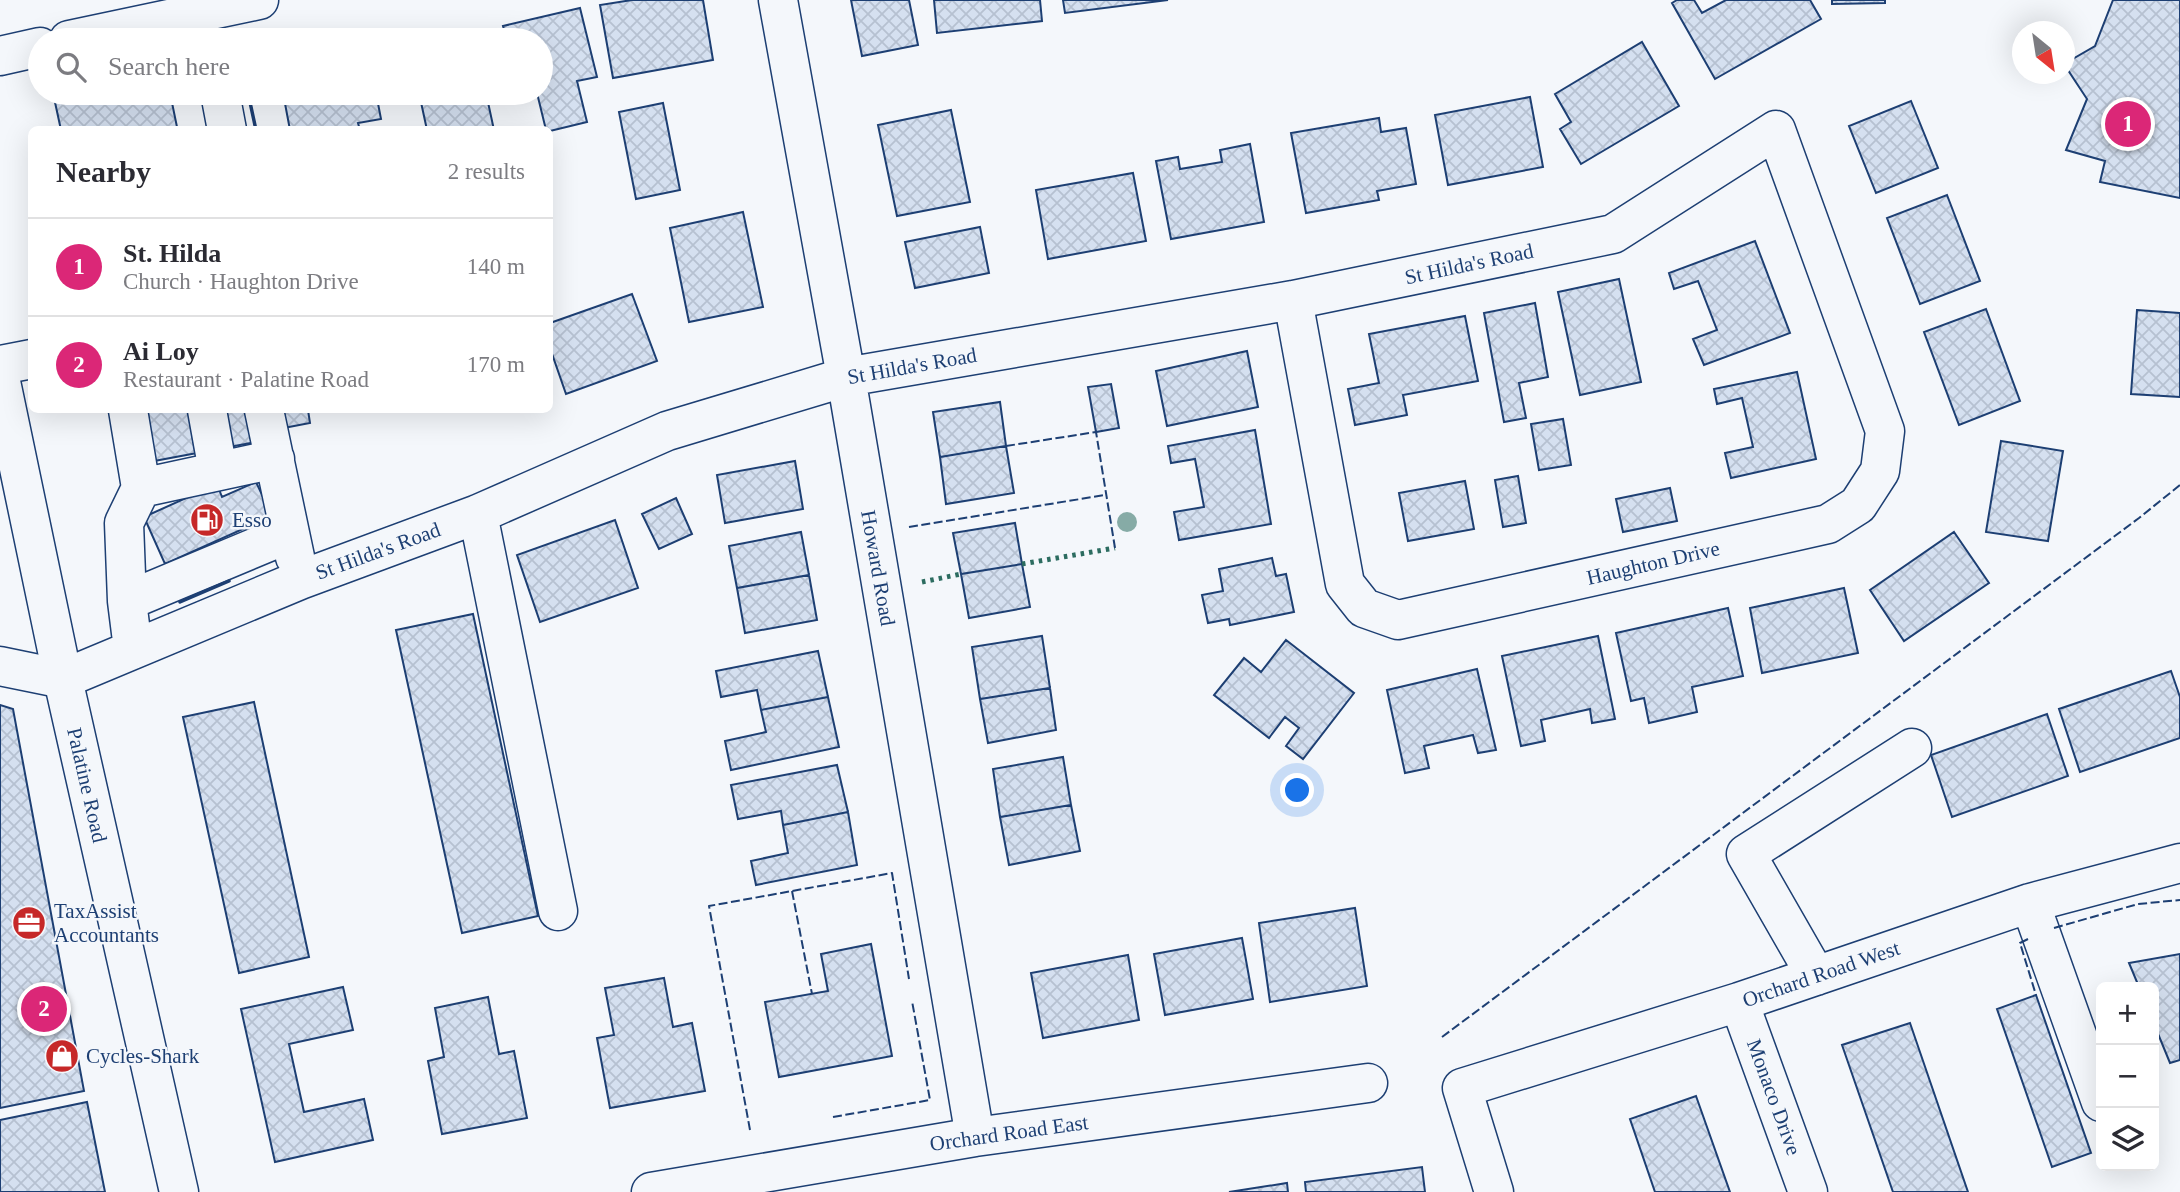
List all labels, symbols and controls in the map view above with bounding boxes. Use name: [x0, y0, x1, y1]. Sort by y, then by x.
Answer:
north arrow: [2012, 21, 2075, 84]
search box: [28, 28, 553, 105]
icon: search: [52, 48, 90, 86]
text: Search here: [108, 52, 230, 81]
pin: 1: [2105, 98, 2151, 150]
text: Nearby: [56, 155, 151, 188]
text: 2 results: [448, 159, 525, 184]
text: St. Hilda: [123, 239, 221, 268]
street label: St Hilda's Road: [1402, 239, 1536, 289]
text: 1: [73, 254, 85, 279]
text: 140 m: [467, 254, 525, 279]
text: Church · Haughton Drive: [123, 269, 359, 294]
text: Ai Loy: [123, 337, 199, 366]
street label: St Hilda's Road: [845, 343, 979, 389]
text: 2: [73, 352, 85, 377]
text: 170 m: [467, 352, 525, 377]
text: Restaurant · Palatine Road: [123, 367, 369, 392]
fuel station icon: Esso: [188, 501, 226, 539]
place label: Esso: [232, 508, 272, 532]
street label: Howard Road: [856, 508, 900, 628]
street label: St Hilda's Road: [312, 517, 444, 585]
street label: Haughton Drive: [1584, 536, 1722, 590]
street label: Palatine Road: [62, 725, 112, 845]
your location: [1280, 773, 1314, 807]
place label: TaxAssist Accountants: [54, 899, 159, 947]
office icon: TaxAssist Accountants: [10, 904, 48, 942]
street label: Orchard Road West: [1739, 936, 1903, 1012]
map controls: [2096, 982, 2159, 1171]
button: +: [2096, 982, 2159, 1045]
pin: 2: [21, 983, 67, 1035]
street label: Monaco Drive: [1742, 1036, 1806, 1158]
shop icon: Cycles-Shark: [43, 1037, 81, 1075]
place label: Cycles-Shark: [86, 1044, 200, 1068]
button: −: [2096, 1045, 2159, 1108]
button: layers: [2096, 1108, 2159, 1171]
street label: Orchard Road East: [928, 1110, 1090, 1156]

